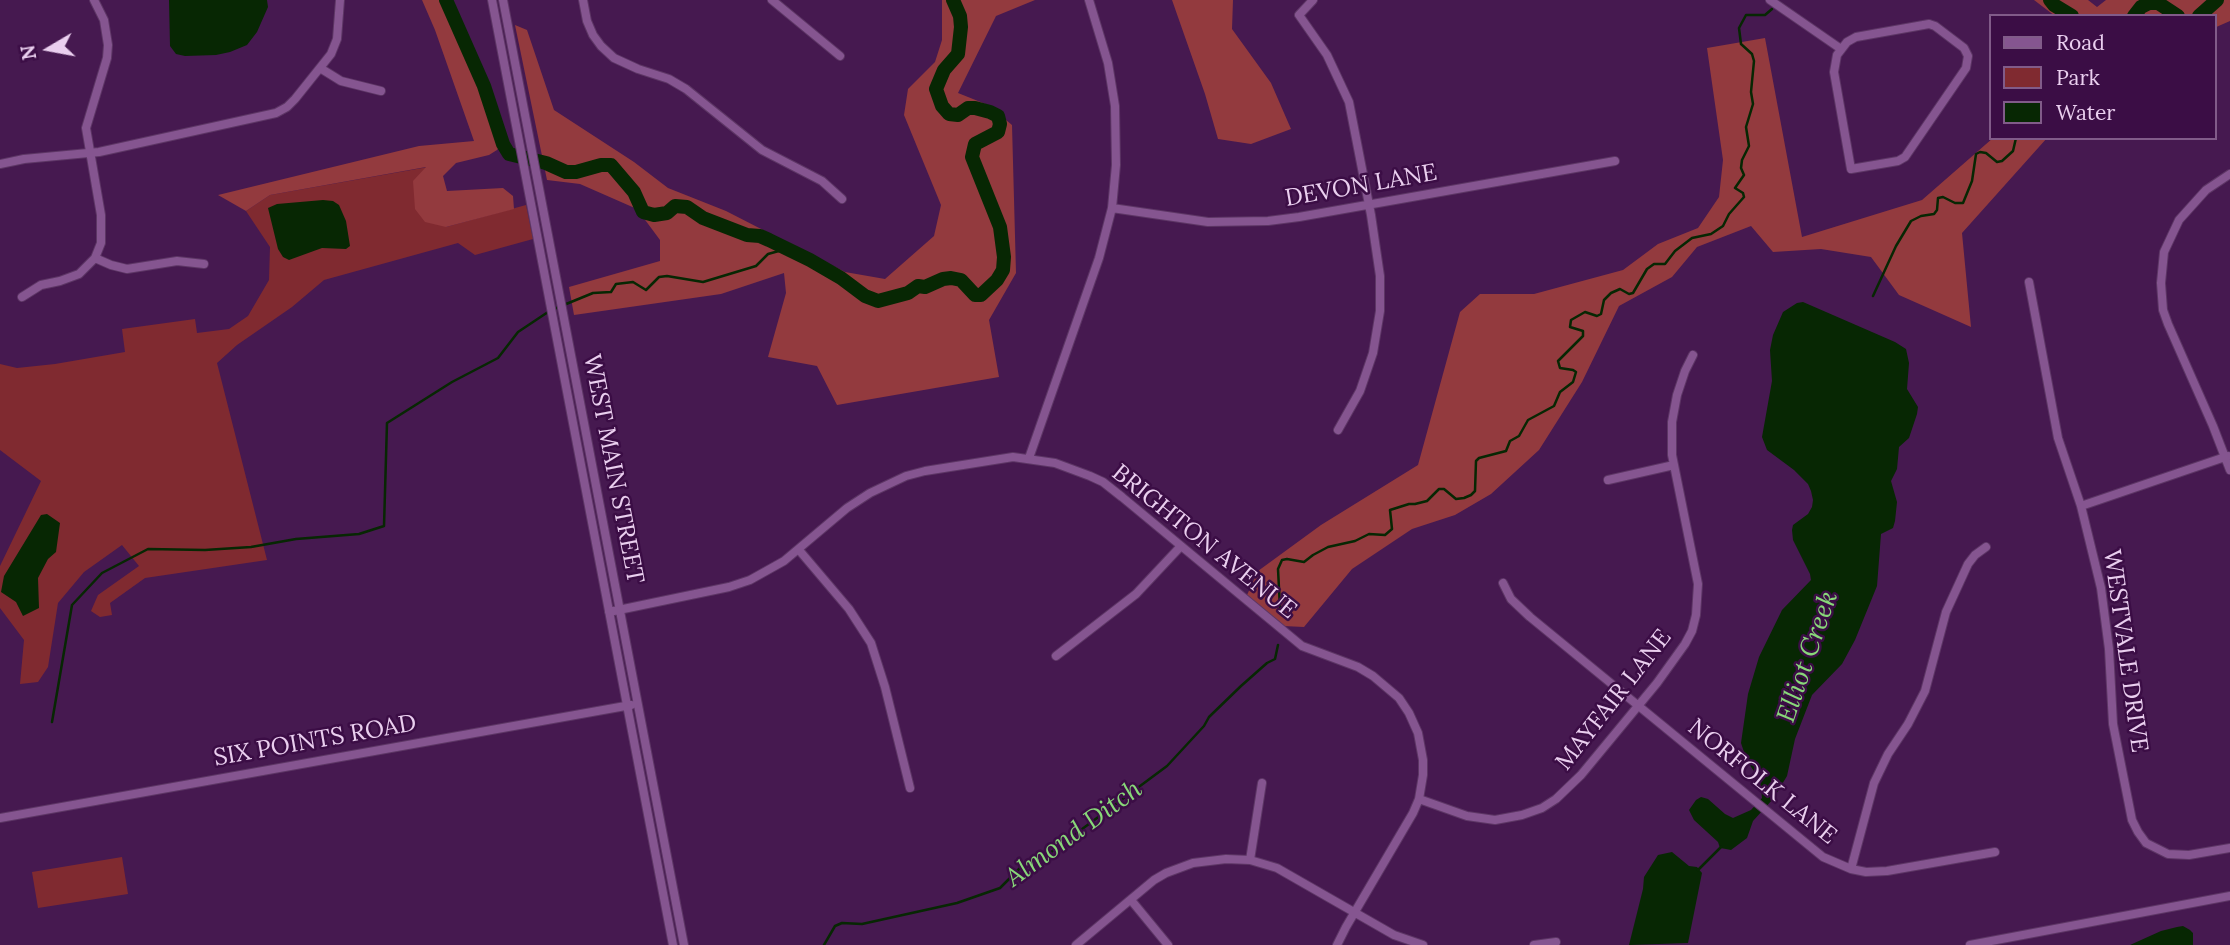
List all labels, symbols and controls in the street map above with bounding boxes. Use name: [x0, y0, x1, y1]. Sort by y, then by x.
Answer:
north arrow: [14, 14, 84, 84]
legend: [1988, 14, 2216, 140]
text: Road: [2056, 29, 2105, 56]
text: N: [15, 43, 41, 62]
text: Park: [2056, 64, 2100, 91]
text: Water: [2056, 99, 2115, 126]
street label: DEVON LANE: [1283, 158, 1439, 214]
street label: WEST MAIN STREET: [577, 352, 649, 586]
street label: BRIGHTON AVENUE: [1106, 459, 1302, 625]
street label: WESTVALE DRIVE: [2097, 548, 2153, 754]
water label: Elliot Creek: [1771, 587, 1845, 727]
street label: MAYFAIR LANE: [1550, 624, 1678, 776]
street label: SIX POINTS ROAD: [211, 709, 419, 773]
street label: NORFOLK LANE: [1682, 713, 1842, 851]
water label: Almond Ditch: [1000, 774, 1148, 894]

